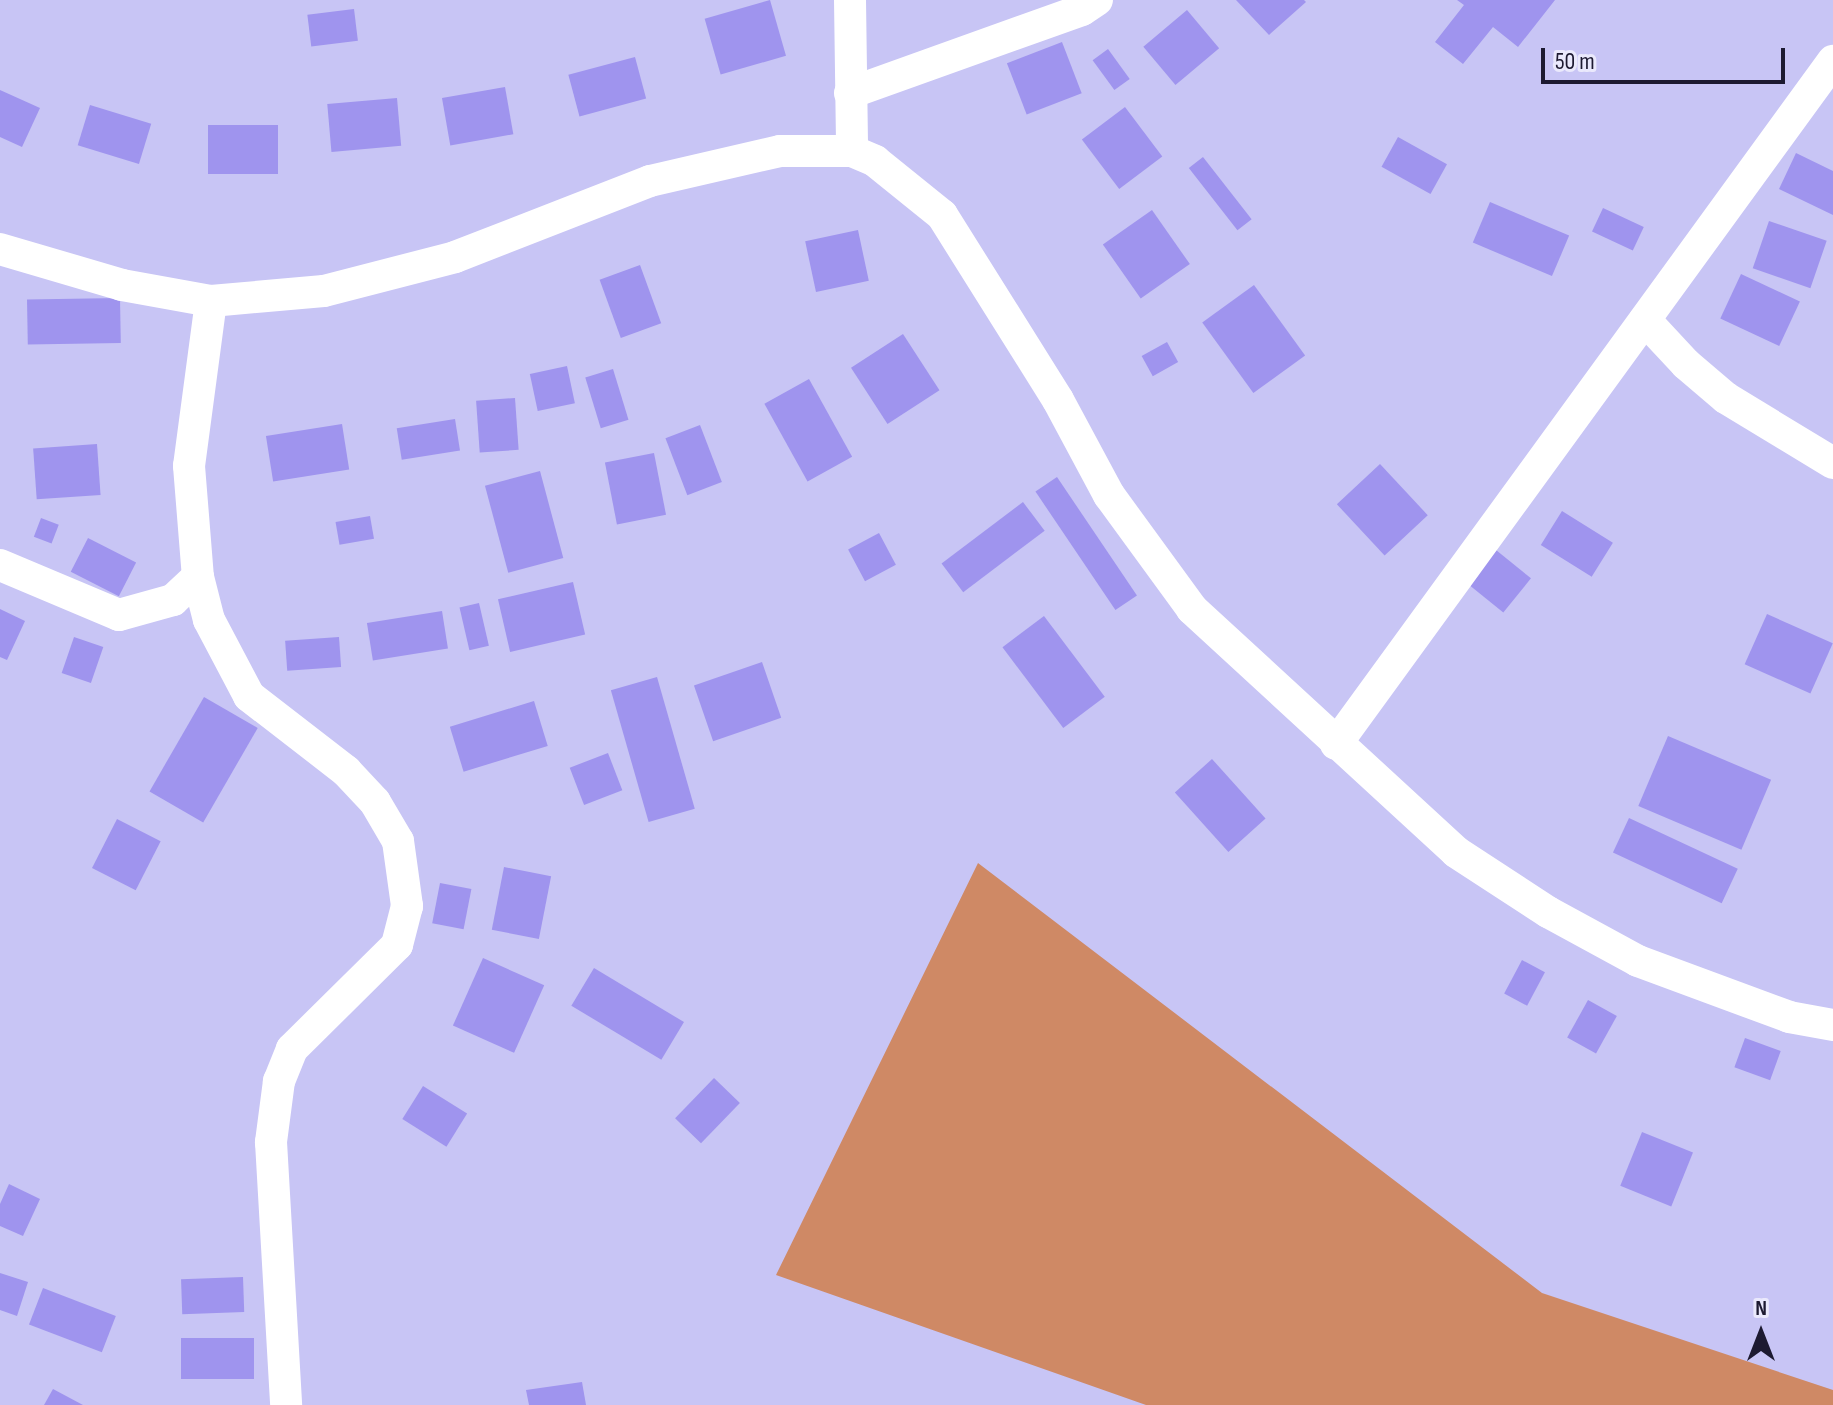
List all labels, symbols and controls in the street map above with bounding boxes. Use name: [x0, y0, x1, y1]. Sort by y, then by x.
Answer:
scale bar: [1545, 32, 1789, 82]
text: 50 m: [1555, 47, 1595, 76]
north arrow: [1721, 1293, 1801, 1373]
text: N: [1755, 1295, 1767, 1322]

